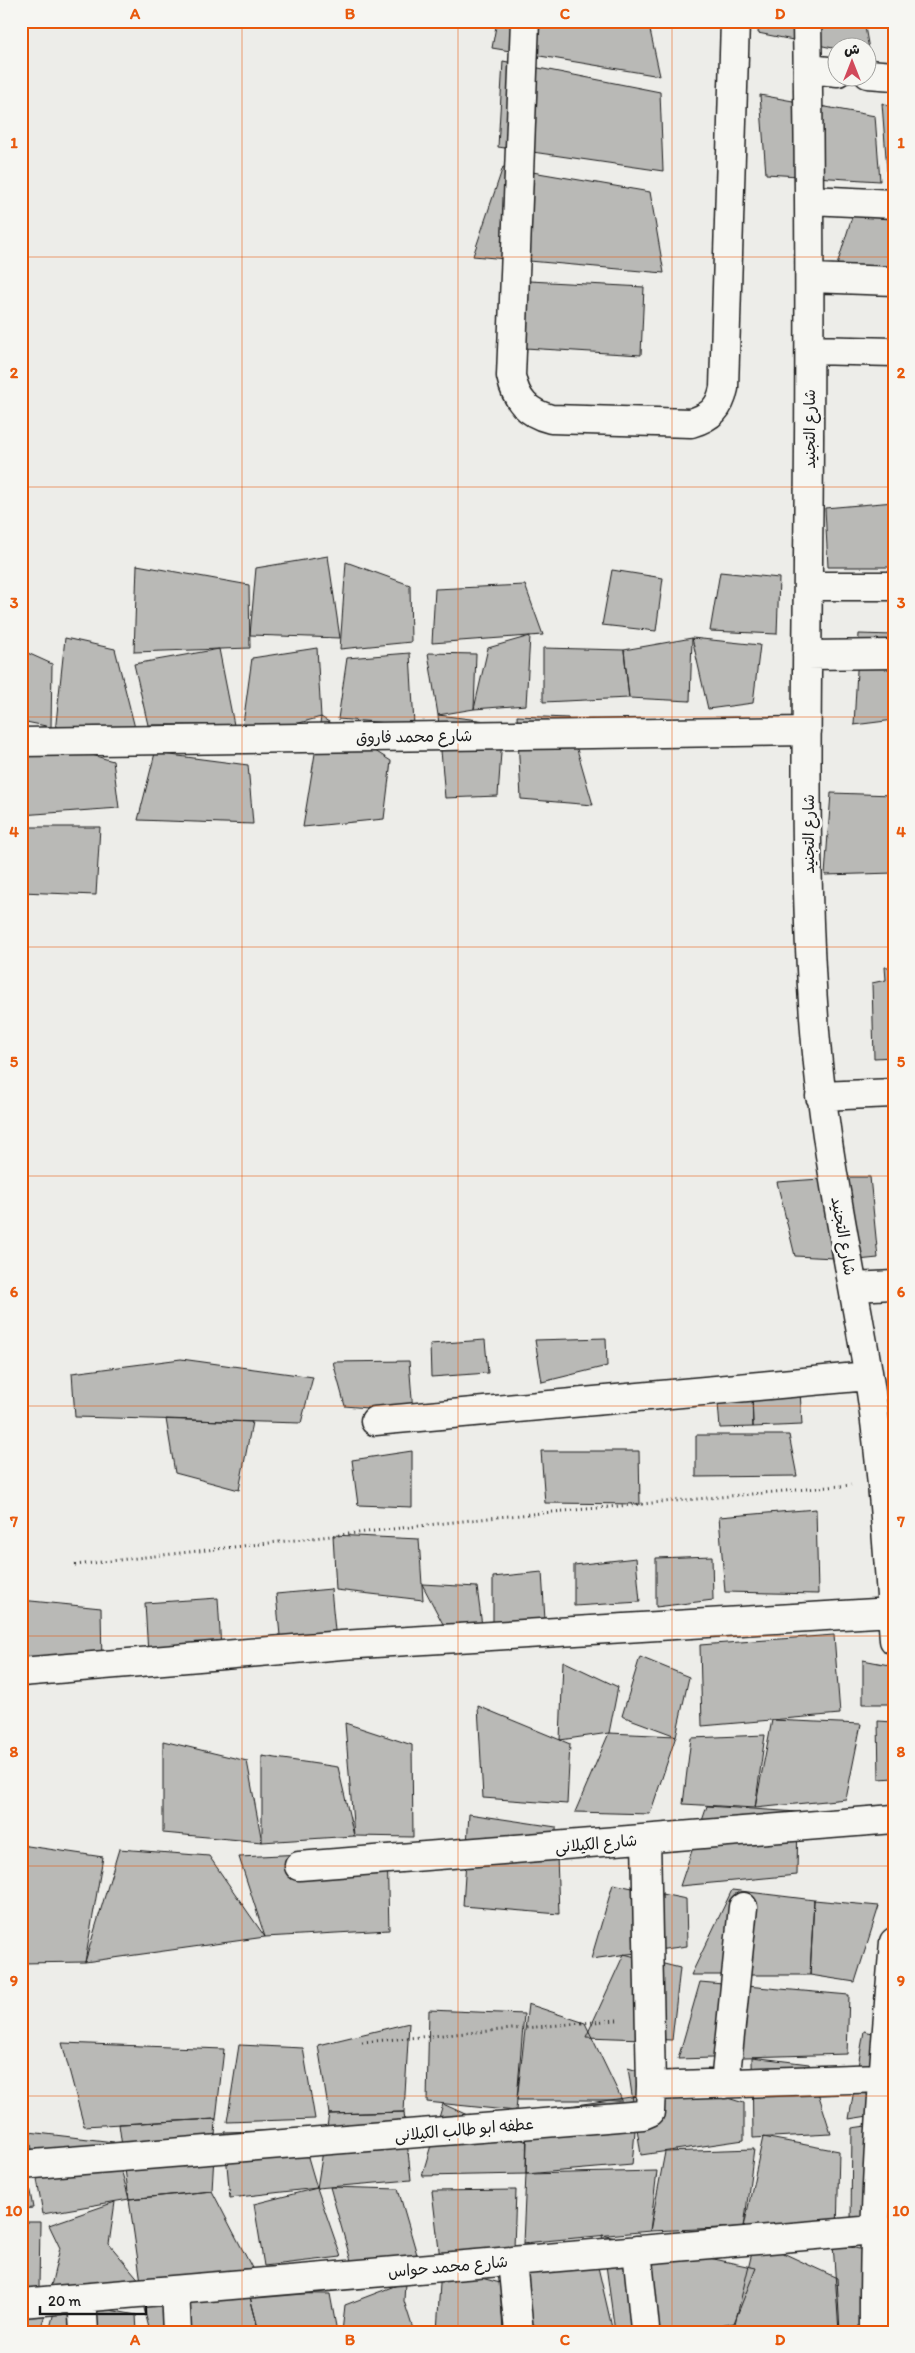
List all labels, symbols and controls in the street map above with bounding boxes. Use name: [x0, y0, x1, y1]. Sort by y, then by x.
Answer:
text: A: [129, 4, 141, 23]
text: B: [345, 4, 356, 23]
text: C: [560, 4, 571, 23]
text: D: [775, 4, 786, 23]
north arrow: [828, 38, 878, 88]
text: ش: [844, 41, 860, 58]
text: 1: [10, 133, 18, 152]
text: 1: [897, 133, 905, 152]
text: 2: [10, 363, 19, 382]
text: 2: [897, 363, 906, 382]
street label: شارع التجنيد: [800, 389, 821, 469]
text: 3: [10, 593, 19, 612]
text: 3: [897, 593, 906, 612]
street label: شارع محمد فاروق: [356, 726, 472, 749]
street label: شارع التجنيد: [799, 794, 820, 874]
text: 4: [9, 822, 19, 841]
text: 4: [896, 822, 906, 841]
text: 5: [10, 1052, 19, 1071]
text: 5: [897, 1052, 906, 1071]
street label: شارع التجنيد: [825, 1195, 860, 1277]
text: 6: [10, 1282, 19, 1301]
text: 6: [897, 1282, 906, 1301]
text: 7: [9, 1512, 18, 1531]
text: 7: [896, 1512, 905, 1531]
text: 8: [10, 1742, 19, 1761]
text: 8: [897, 1742, 906, 1761]
street label: شارع الكيلانى: [554, 1830, 638, 1859]
text: 9: [10, 1971, 18, 1990]
text: 9: [897, 1971, 905, 1990]
street label: عطفه ابو طالب الكيلانى: [394, 2114, 534, 2146]
text: 10: [5, 2201, 23, 2220]
text: 10: [892, 2201, 910, 2220]
street label: شارع محمد حواس: [387, 2252, 509, 2283]
scale bar: [40, 2283, 146, 2315]
text: 20 m: [48, 2292, 82, 2310]
text: A: [129, 2330, 141, 2349]
text: B: [345, 2330, 356, 2349]
text: C: [560, 2330, 571, 2349]
text: D: [775, 2330, 786, 2349]

